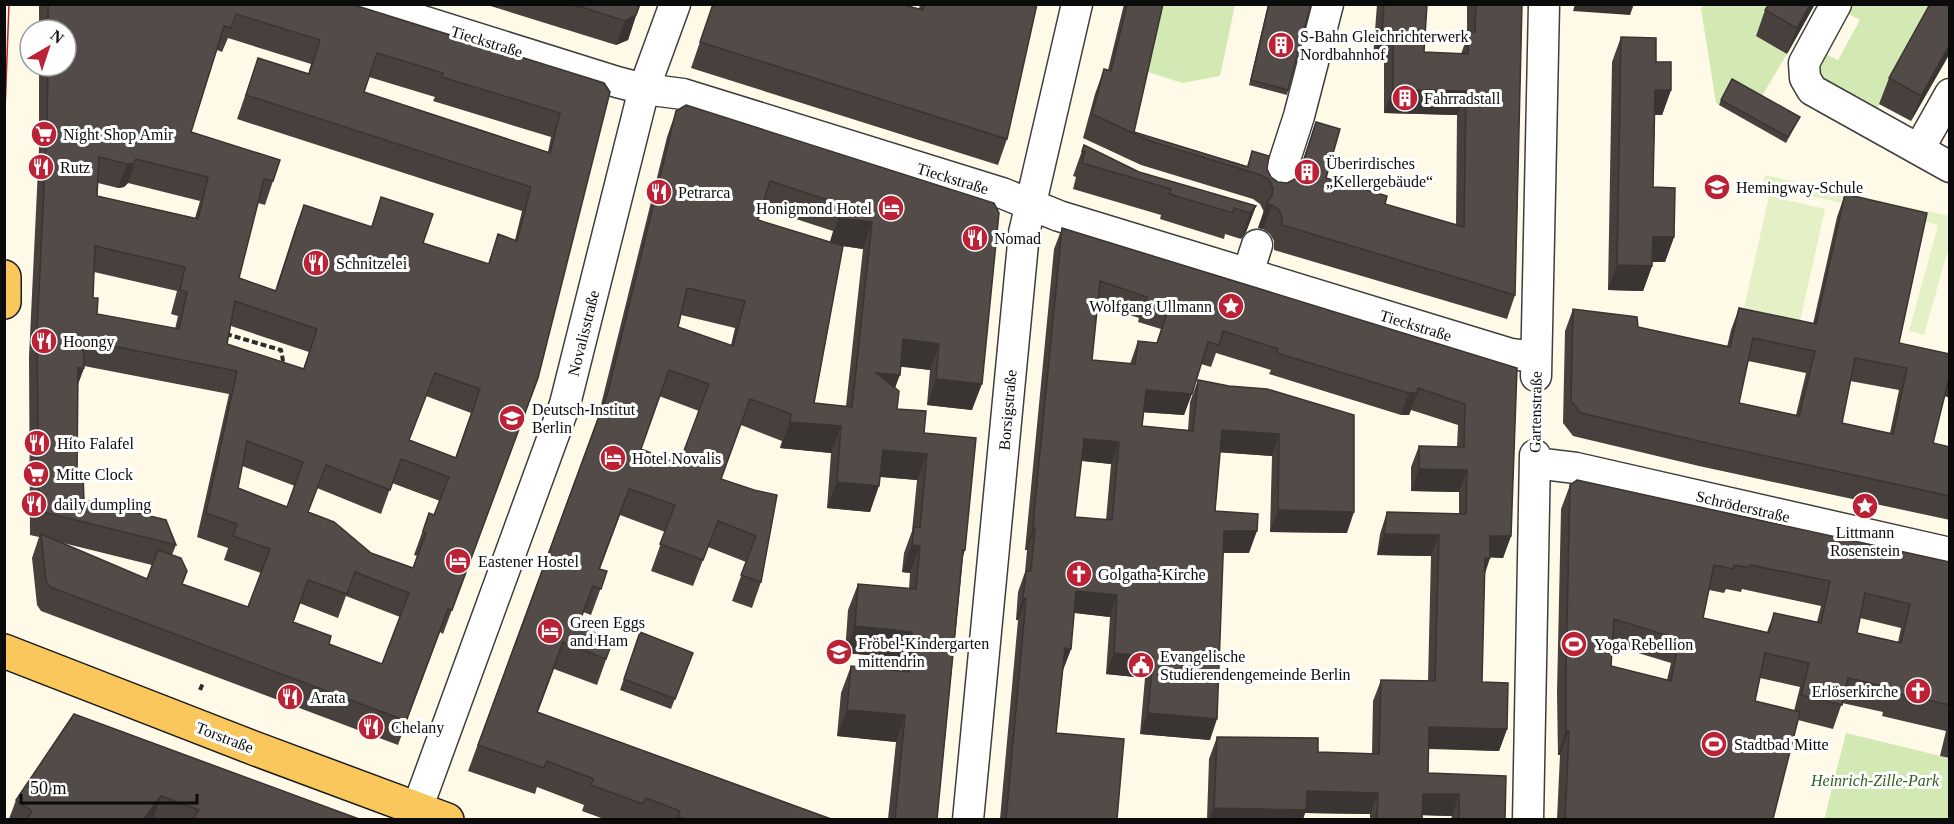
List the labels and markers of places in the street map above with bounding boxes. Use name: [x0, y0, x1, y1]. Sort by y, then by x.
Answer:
place label: S-Bahn Gleichrichterwerk Nordbahnhof: [1300, 28, 1468, 63]
building icon: S-Bahn Gleichrichterwerk Nordbahnhof: [1266, 30, 1296, 60]
building icon: Fahrradstall: [1390, 83, 1420, 113]
place label: Fahrradstall: [1424, 90, 1501, 107]
supermarket icon: Night Shop Amir: [29, 119, 59, 149]
place label: Night Shop Amir: [63, 126, 174, 144]
restaurant icon: Rutz: [26, 152, 56, 182]
place label: Überirdisches „Kellergebäude“: [1326, 155, 1433, 191]
building icon: Überirdisches „Kellergebäude“: [1292, 157, 1322, 187]
place label: Rutz: [60, 159, 90, 176]
school or university icon: Hemingway-Schule: [1702, 172, 1732, 202]
restaurant icon: Petrarca: [644, 177, 674, 207]
place label: Hemingway-Schule: [1736, 179, 1863, 197]
place label: Petrarca: [678, 184, 730, 201]
hotel icon: Honigmond Hotel: [876, 193, 906, 223]
place label: Honigmond Hotel: [756, 200, 873, 218]
restaurant icon: Nomad: [960, 223, 990, 253]
place label: Nomad: [994, 230, 1041, 247]
restaurant icon: Schnitzelei: [301, 248, 331, 278]
place label: Schnitzelei: [336, 255, 408, 272]
place icon: Wolfgang Ullmann: [1216, 291, 1246, 321]
place label: Wolfgang Ullmann: [1089, 298, 1212, 316]
restaurant icon: Hoongy: [29, 326, 59, 356]
place label: Hoongy: [63, 333, 115, 351]
place label: Deutsch-Institut Berlin: [532, 401, 636, 436]
school or university icon: Deutsch-Institut Berlin: [497, 403, 527, 433]
restaurant icon: Hito Falafel: [22, 428, 52, 458]
place label: Hito Falafel: [57, 435, 134, 452]
hotel icon: Hotel Novalis: [598, 443, 628, 473]
place label: Hotel Novalis: [632, 450, 721, 467]
supermarket icon: Mitte Clock: [21, 459, 51, 489]
place label: Mitte Clock: [56, 466, 133, 483]
restaurant icon: daily dumpling: [19, 489, 49, 519]
place icon: Littmann Rosenstein: [1850, 491, 1880, 521]
place label: daily dumpling: [54, 496, 151, 514]
place label: Littmann Rosenstein: [1830, 524, 1900, 559]
hotel icon: Eastener Hostel: [443, 546, 473, 576]
place label: Eastener Hostel: [478, 553, 579, 570]
church icon: Golgatha-Kirche: [1064, 559, 1094, 589]
place label: Golgatha-Kirche: [1098, 566, 1206, 584]
place label: Green Eggs and Ham: [570, 614, 645, 649]
hotel icon: Green Eggs and Ham: [535, 616, 565, 646]
sports icon: Yoga Rebellion: [1559, 629, 1589, 659]
place label: Fröbel-Kindergarten mittendrin: [858, 635, 989, 670]
place label: Yoga Rebellion: [1594, 636, 1693, 654]
school or university icon: Fröbel-Kindergarten mittendrin: [824, 637, 854, 667]
place label: Evangelische Studierendengemeinde Berlin: [1160, 648, 1351, 684]
public building icon: Evangelische Studierendengemeinde Berlin: [1126, 650, 1156, 680]
church icon: Erlöserkirche: [1903, 676, 1933, 706]
restaurant icon: Arata: [275, 682, 305, 712]
place label: Erlöserkirche: [1812, 683, 1898, 700]
place label: Arata: [310, 689, 346, 706]
restaurant icon: Chelany: [356, 712, 386, 742]
place label: Chelany: [391, 719, 444, 737]
sports icon: Stadtbad Mitte: [1699, 729, 1729, 759]
place label: Stadtbad Mitte: [1734, 736, 1829, 753]

